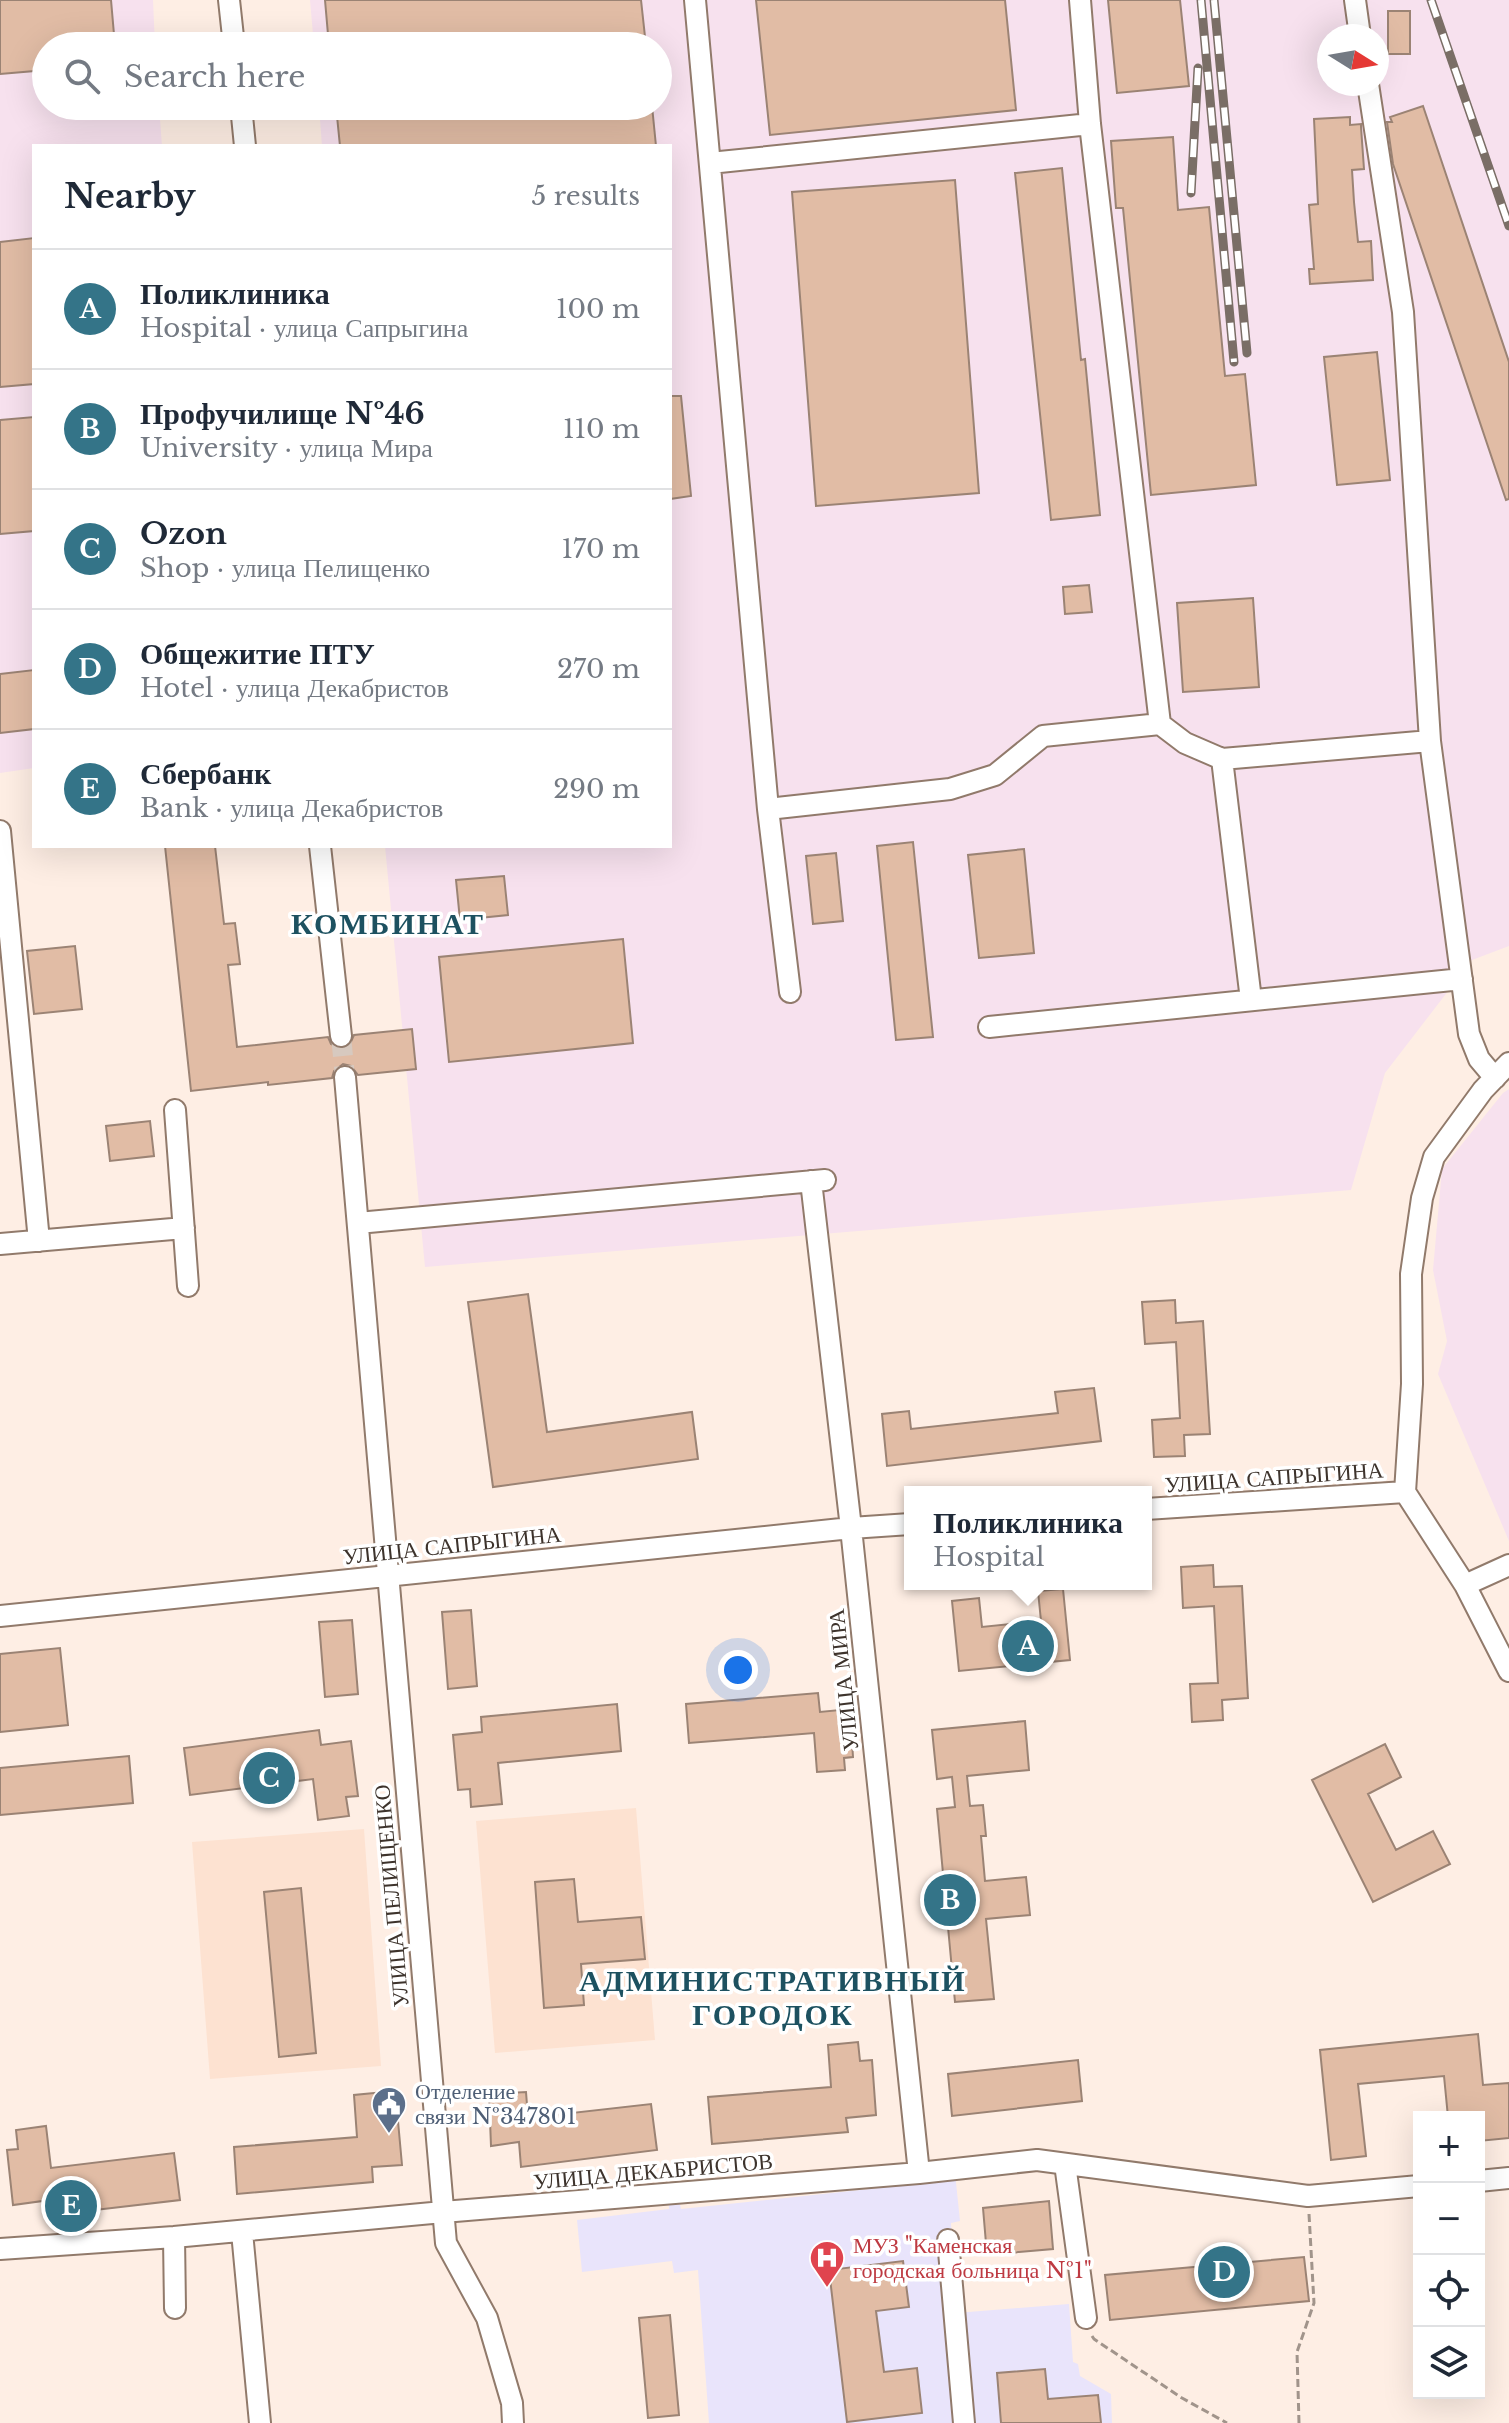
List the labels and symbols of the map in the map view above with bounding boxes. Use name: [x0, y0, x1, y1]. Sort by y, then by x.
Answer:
north arrow: [1317, 24, 1389, 96]
district label: КОМБИНАТ: [291, 905, 485, 942]
street label: УЛИЦА САПРЫГИНА: [1164, 1456, 1384, 1499]
street label: УЛИЦА САПРЫГИНА: [342, 1521, 563, 1570]
street label: УЛИЦА МИРА: [823, 1607, 864, 1752]
pin: A: [1002, 1616, 1054, 1676]
your location: [718, 1650, 758, 1690]
pin: C: [243, 1748, 295, 1808]
street label: УЛИЦА ПЕЛИЩЕНКО: [368, 1784, 415, 2008]
pin: B: [924, 1870, 976, 1930]
district label: АДМИНИСТРАТИВНЫЙ ГОРОДОК: [579, 1962, 967, 2033]
place label: Отделение связи №347801: [415, 2078, 576, 2130]
public building icon: Отделение связи №347801: [370, 2085, 408, 2135]
street label: УЛИЦА ДЕКАБРИСТОВ: [532, 2148, 774, 2195]
pin: E: [45, 2176, 97, 2236]
place label: МУЗ "Каменская городская больница №1": [853, 2232, 1092, 2284]
hospital icon: МУЗ "Каменская городская больница №1": [808, 2239, 846, 2289]
pin: D: [1198, 2242, 1250, 2302]

